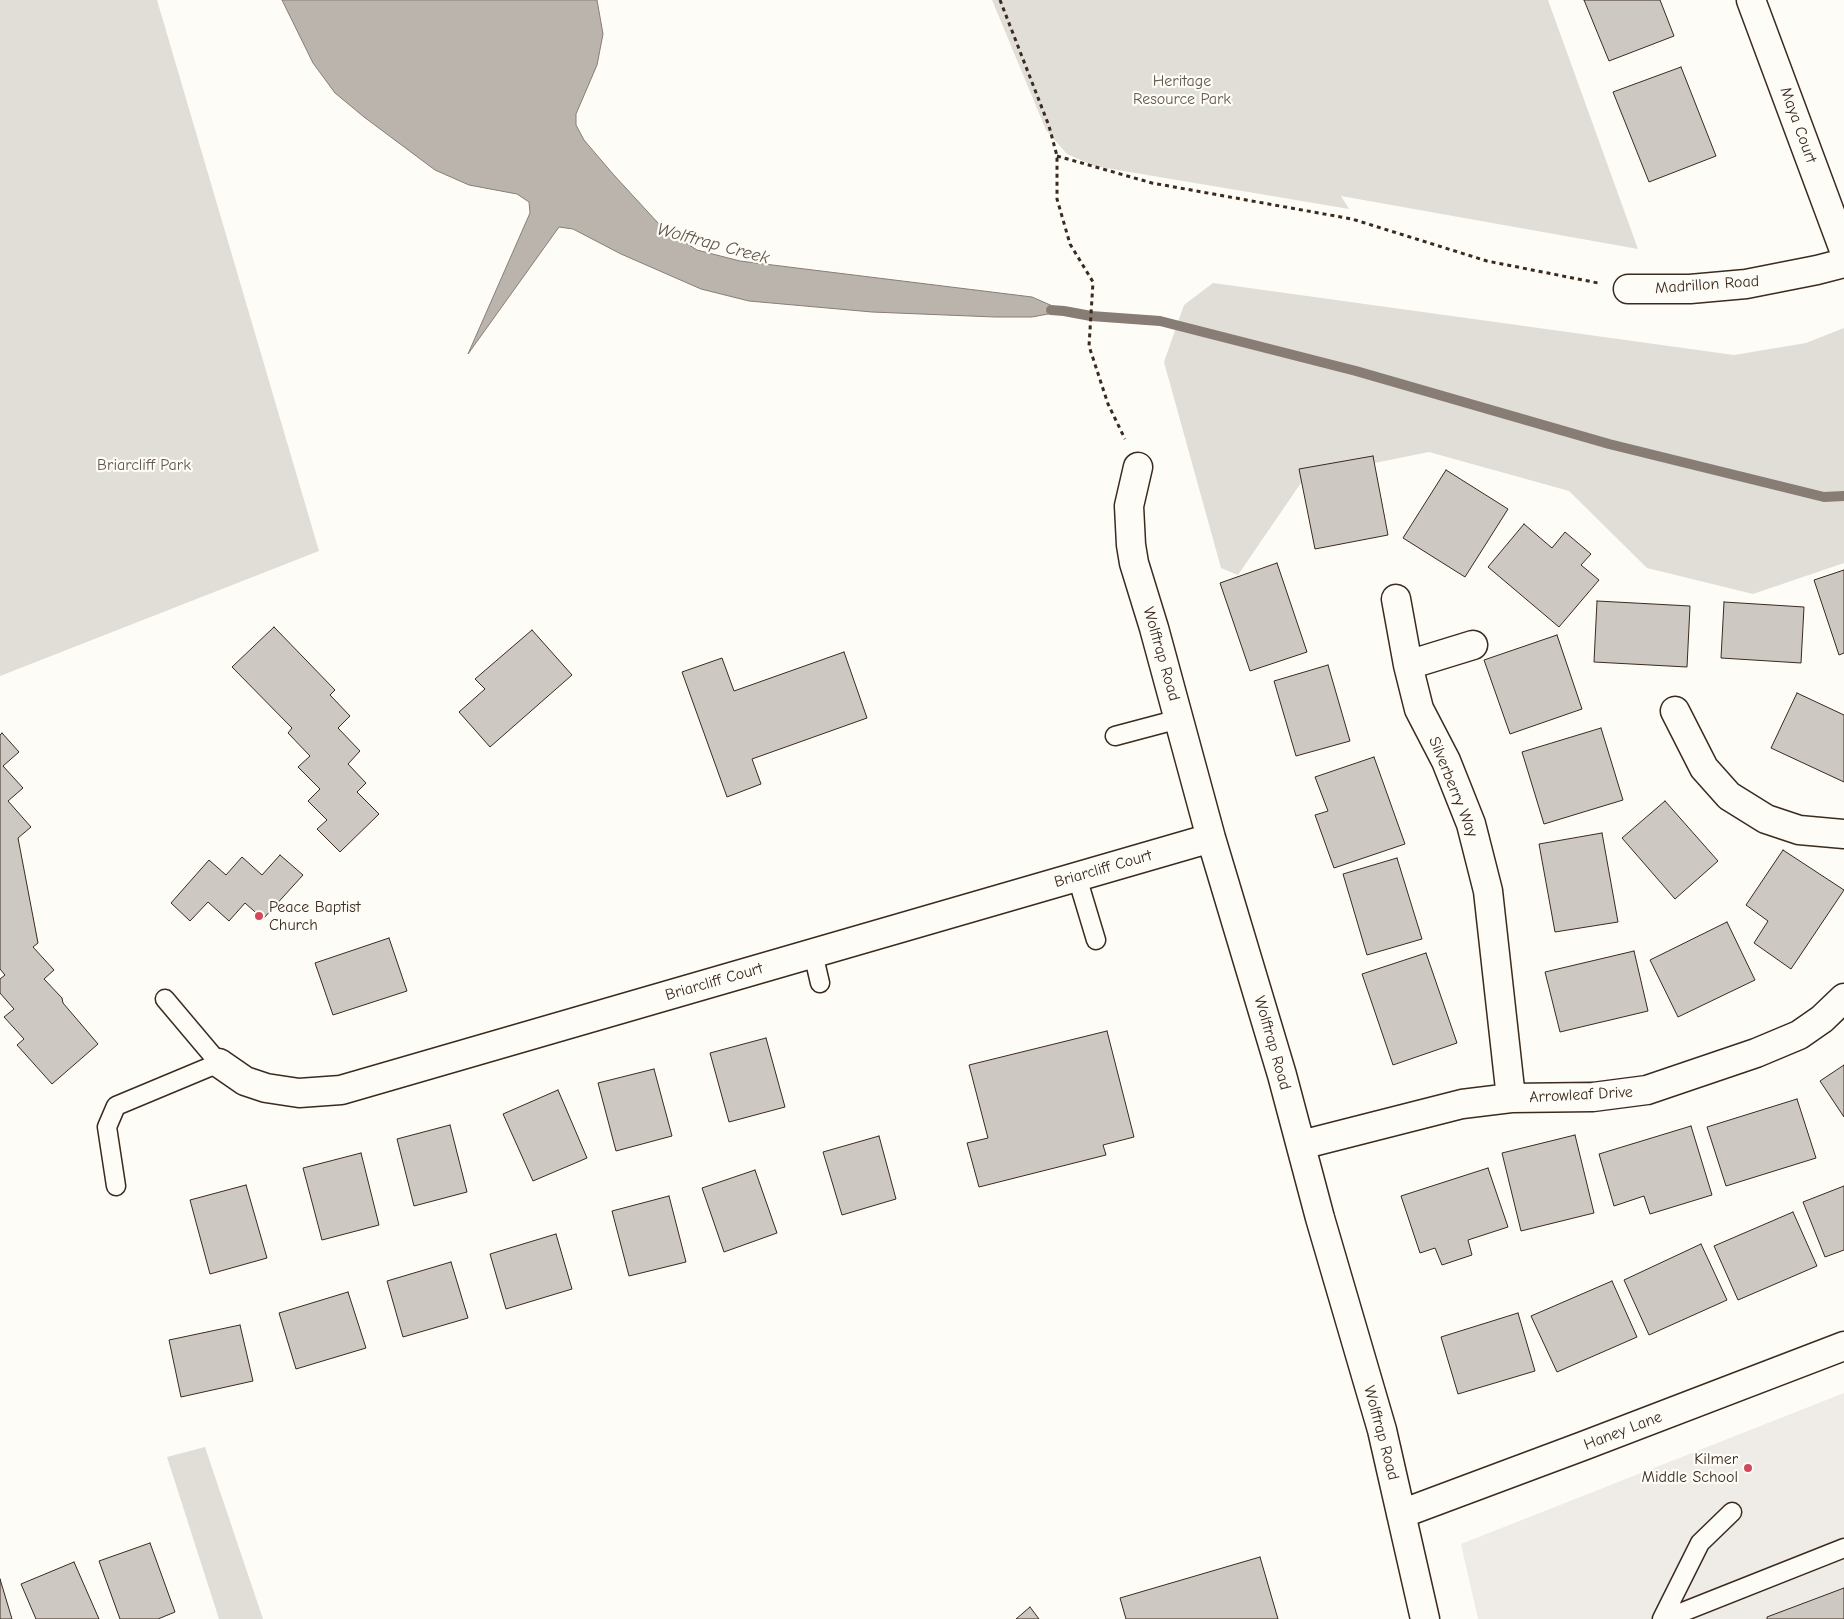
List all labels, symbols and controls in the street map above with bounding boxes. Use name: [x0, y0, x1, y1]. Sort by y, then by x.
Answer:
park label: Heritage Resource Park: [1133, 71, 1231, 109]
street label: Maya Court: [1775, 84, 1821, 166]
water label: Wolftrap Creek: [655, 219, 771, 269]
street label: Madrillon Road: [1654, 272, 1760, 298]
park label: Briarcliff Park: [97, 455, 191, 475]
street label: Wolftrap Road: [1138, 605, 1184, 703]
street label: Silverberry Way: [1424, 734, 1482, 840]
street label: Briarcliff Court: [1052, 846, 1154, 892]
place label: Peace Baptist Church: [269, 897, 361, 935]
marker: Peace Baptist Church: [253, 910, 265, 922]
street label: Briarcliff Court: [663, 959, 765, 1005]
street label: Wolftrap Road: [1249, 994, 1295, 1092]
street label: Arrowleaf Drive: [1529, 1083, 1633, 1107]
street label: Wolftrap Road: [1359, 1384, 1403, 1482]
street label: Haney Lane: [1581, 1407, 1665, 1455]
place label: Kilmer Middle School: [1642, 1449, 1738, 1487]
marker: Kilmer Middle School: [1742, 1462, 1754, 1474]

